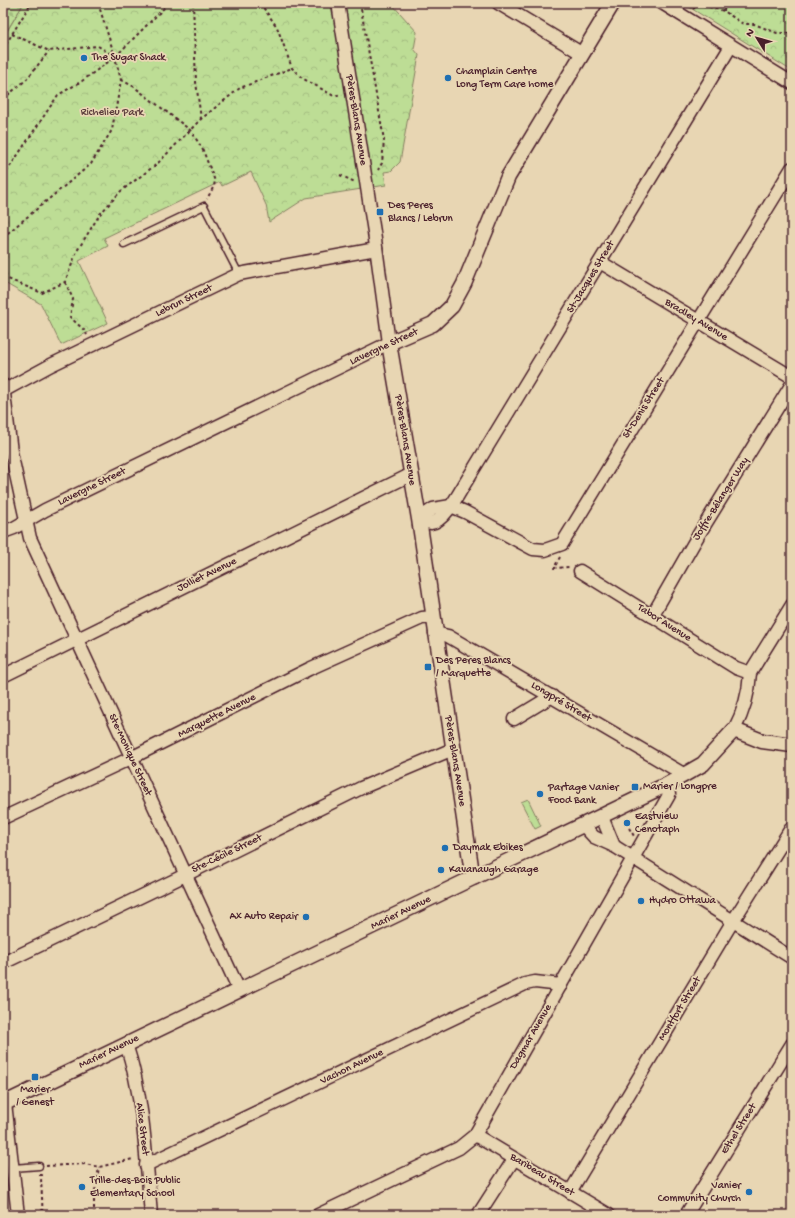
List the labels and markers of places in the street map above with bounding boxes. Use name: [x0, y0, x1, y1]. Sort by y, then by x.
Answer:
place label: The Sugar Shack: [91, 52, 166, 64]
marker: The Sugar Shack: [79, 53, 89, 63]
place label: Champlain Centre Long Term Care home: [456, 66, 554, 91]
marker: Champlain Centre Long Term Care home: [443, 73, 453, 83]
place label: Des Peres Blancs / Lebrun: [387, 200, 454, 225]
marker: Des Peres Blancs / Lebrun: [375, 207, 385, 217]
place label: Des Peres Blancs / Marquette: [435, 655, 512, 680]
marker: Des Peres Blancs / Marquette: [423, 662, 433, 672]
place label: Marier / Longpre: [643, 781, 717, 793]
place label: Partage Vanier Food Bank: [547, 782, 620, 807]
marker: Marier / Longpre: [630, 782, 640, 792]
marker: Partage Vanier Food Bank: [535, 789, 545, 799]
place label: Eastview Cenotaph: [635, 811, 680, 836]
marker: Eastview Cenotaph: [622, 818, 632, 828]
place label: Daymak Ebikes: [452, 842, 524, 854]
marker: Daymak Ebikes: [440, 843, 450, 853]
place label: Kavanaugh Garage: [449, 864, 539, 876]
marker: Kavanaugh Garage: [436, 865, 446, 875]
place label: Hydro Ottawa: [649, 895, 717, 907]
marker: Hydro Ottawa: [636, 896, 646, 906]
place label: Ax Auto Repair: [229, 911, 299, 923]
marker: Ax Auto Repair: [301, 912, 311, 922]
marker: Marier / Genest: [30, 1072, 40, 1082]
place label: Marier / Genest: [16, 1084, 55, 1109]
place label: Trille-des-Bois Public Elementary School: [89, 1175, 181, 1200]
place label: Vanier Community Church: [658, 1180, 742, 1205]
marker: Trille-des-Bois Public Elementary School: [77, 1182, 87, 1192]
marker: Vanier Community Church: [744, 1187, 754, 1197]

